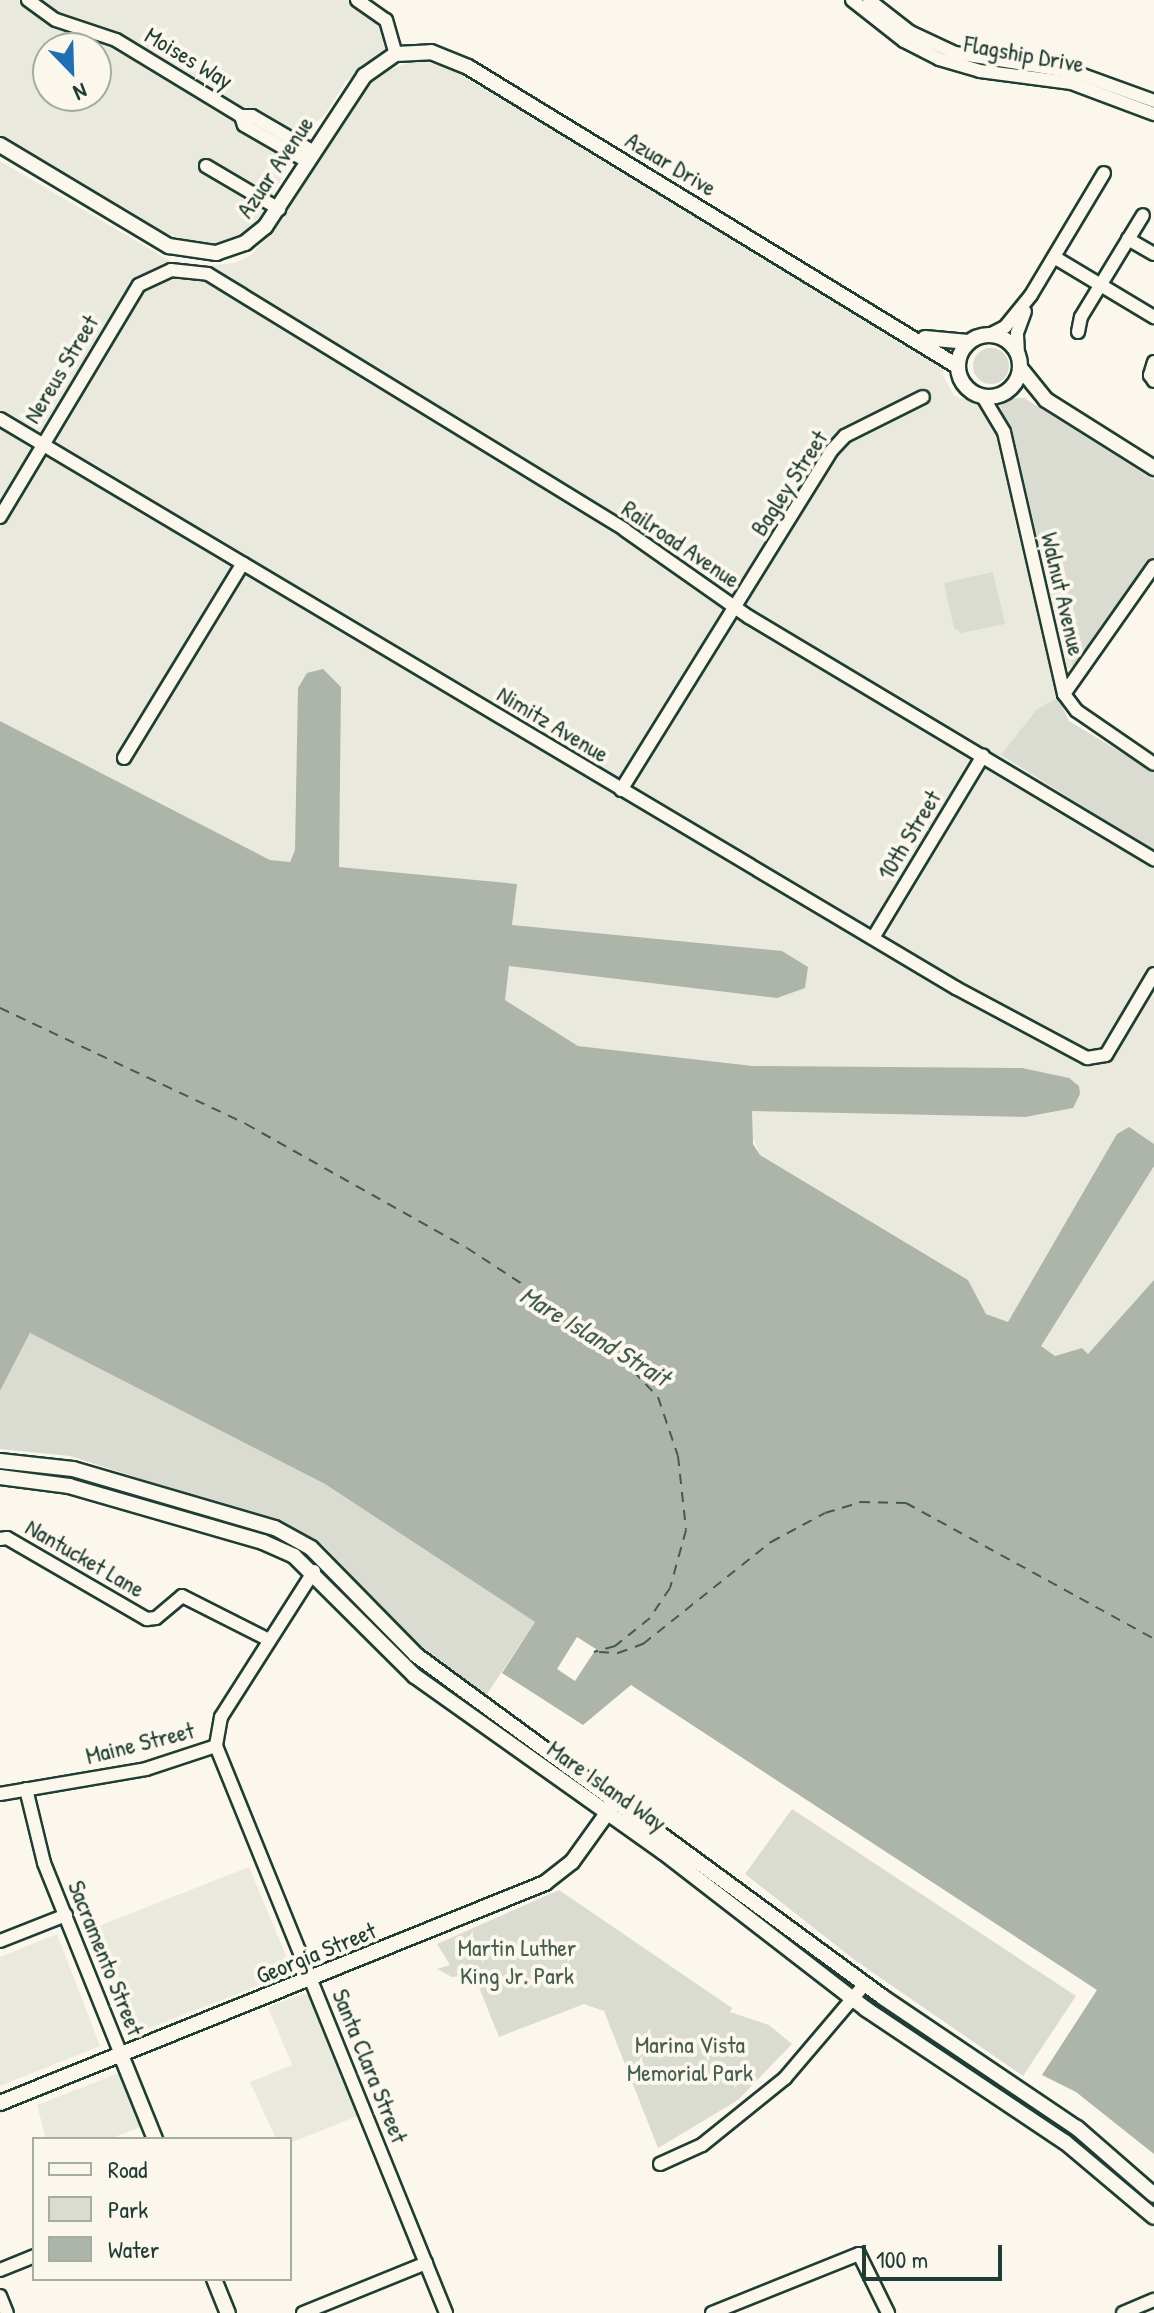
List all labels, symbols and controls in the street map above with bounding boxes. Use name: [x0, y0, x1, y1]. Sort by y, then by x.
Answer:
street label: Moises Way: [140, 21, 238, 95]
street label: Flagship Drive: [962, 29, 1086, 79]
north arrow: [32, 32, 112, 112]
text: N: [69, 76, 92, 108]
street label: Azuar Avenue: [230, 111, 320, 223]
street label: Azuar Drive: [620, 126, 722, 202]
street label: Nereus Street: [17, 310, 105, 428]
street label: Bagley Street: [744, 425, 834, 541]
street label: Railroad Avenue: [617, 494, 745, 594]
street label: Walnut Avenue: [1035, 530, 1091, 658]
street label: Nimitz Avenue: [492, 680, 614, 768]
street label: 10th Street: [871, 785, 947, 885]
water label: Mare Island Strait: [515, 1279, 675, 1393]
street label: Nantucket Lane: [21, 1512, 149, 1604]
street label: Maine Street: [83, 1716, 197, 1770]
street label: Mare Island Way: [542, 1734, 672, 1838]
street label: Sacramento Street: [62, 1876, 150, 2040]
street label: Georgia Street: [252, 1916, 380, 1990]
park label: Martin Luther King Jr. Park: [458, 1934, 576, 1990]
street label: Santa Clara Street: [326, 1985, 414, 2147]
park label: Marina Vista Memorial Park: [627, 2031, 753, 2087]
legend: [32, 2137, 292, 2281]
text: Road: [108, 2153, 147, 2185]
text: Park: [108, 2193, 148, 2225]
scale bar: [866, 2229, 1006, 2279]
text: Water: [108, 2233, 159, 2265]
text: 100 m: [876, 2243, 928, 2275]

